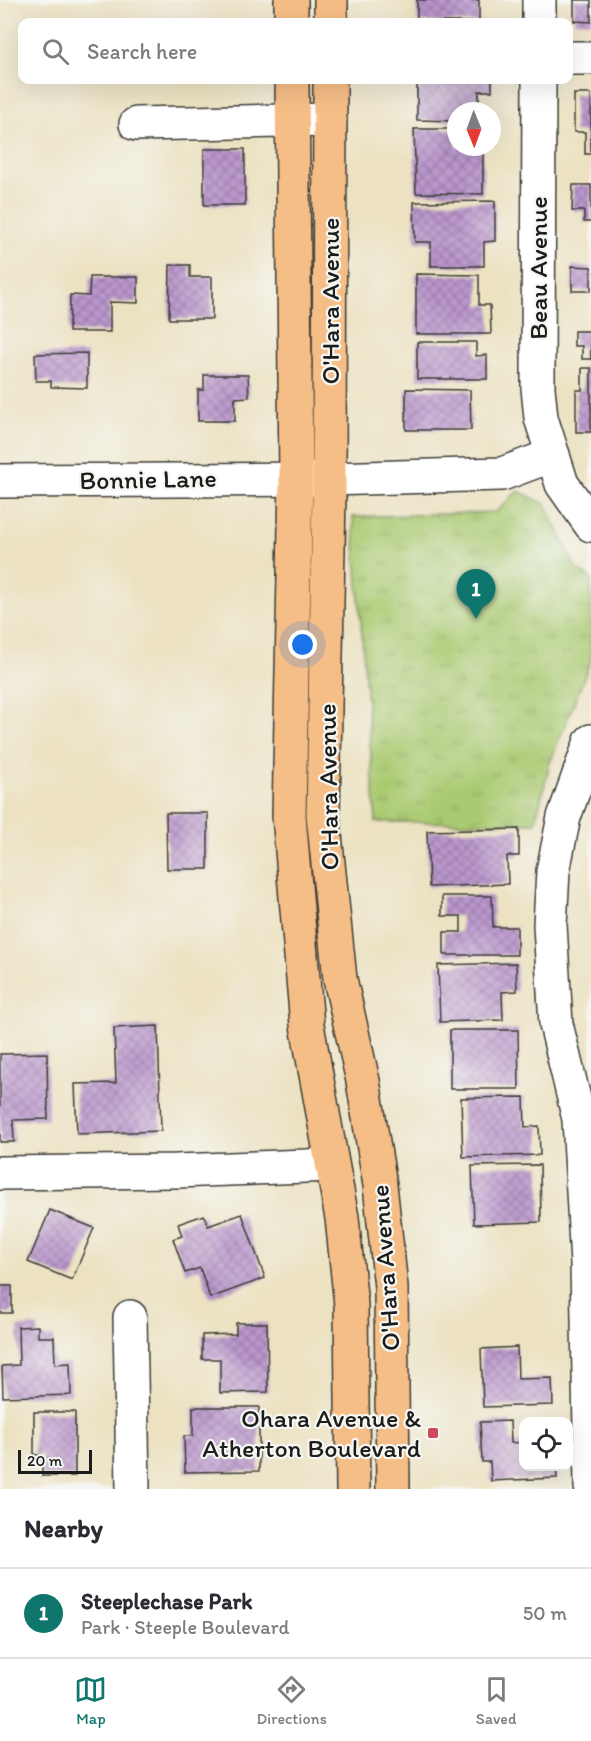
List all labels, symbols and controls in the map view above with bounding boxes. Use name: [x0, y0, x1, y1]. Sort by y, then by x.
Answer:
search box: [18, 18, 573, 84]
icon: search: [39, 35, 72, 68]
text: Search here: [87, 38, 197, 65]
north arrow: [447, 102, 501, 156]
street label: Beau Avenue: [522, 196, 554, 340]
street label: O'Hara Avenue: [314, 218, 346, 384]
street label: Bonnie Lane: [79, 462, 217, 496]
pin: 1: [456, 570, 496, 619]
your location: [288, 630, 317, 659]
street label: O'Hara Avenue: [311, 703, 345, 871]
street label: O'Hara Avenue: [363, 1184, 407, 1352]
place label: Ohara Avenue & Atherton Boulevard: [202, 1402, 421, 1464]
map controls: [519, 1417, 573, 1471]
button: locate: [519, 1417, 573, 1471]
marker: Ohara Avenue & Atherton Boulevard: [426, 1426, 440, 1440]
scale bar: [18, 1447, 92, 1474]
text: 20 m: [27, 1451, 62, 1470]
text: Nearby: [24, 1512, 103, 1544]
text: Steeplechase Park: [81, 1588, 253, 1615]
text: 1: [39, 1601, 48, 1625]
text: 50 m: [523, 1601, 567, 1625]
text: Park · Steeple Boulevard: [81, 1615, 290, 1639]
tab: Map: [74, 1673, 107, 1728]
tab: Directions: [256, 1673, 327, 1728]
tab: Saved: [476, 1673, 517, 1728]

